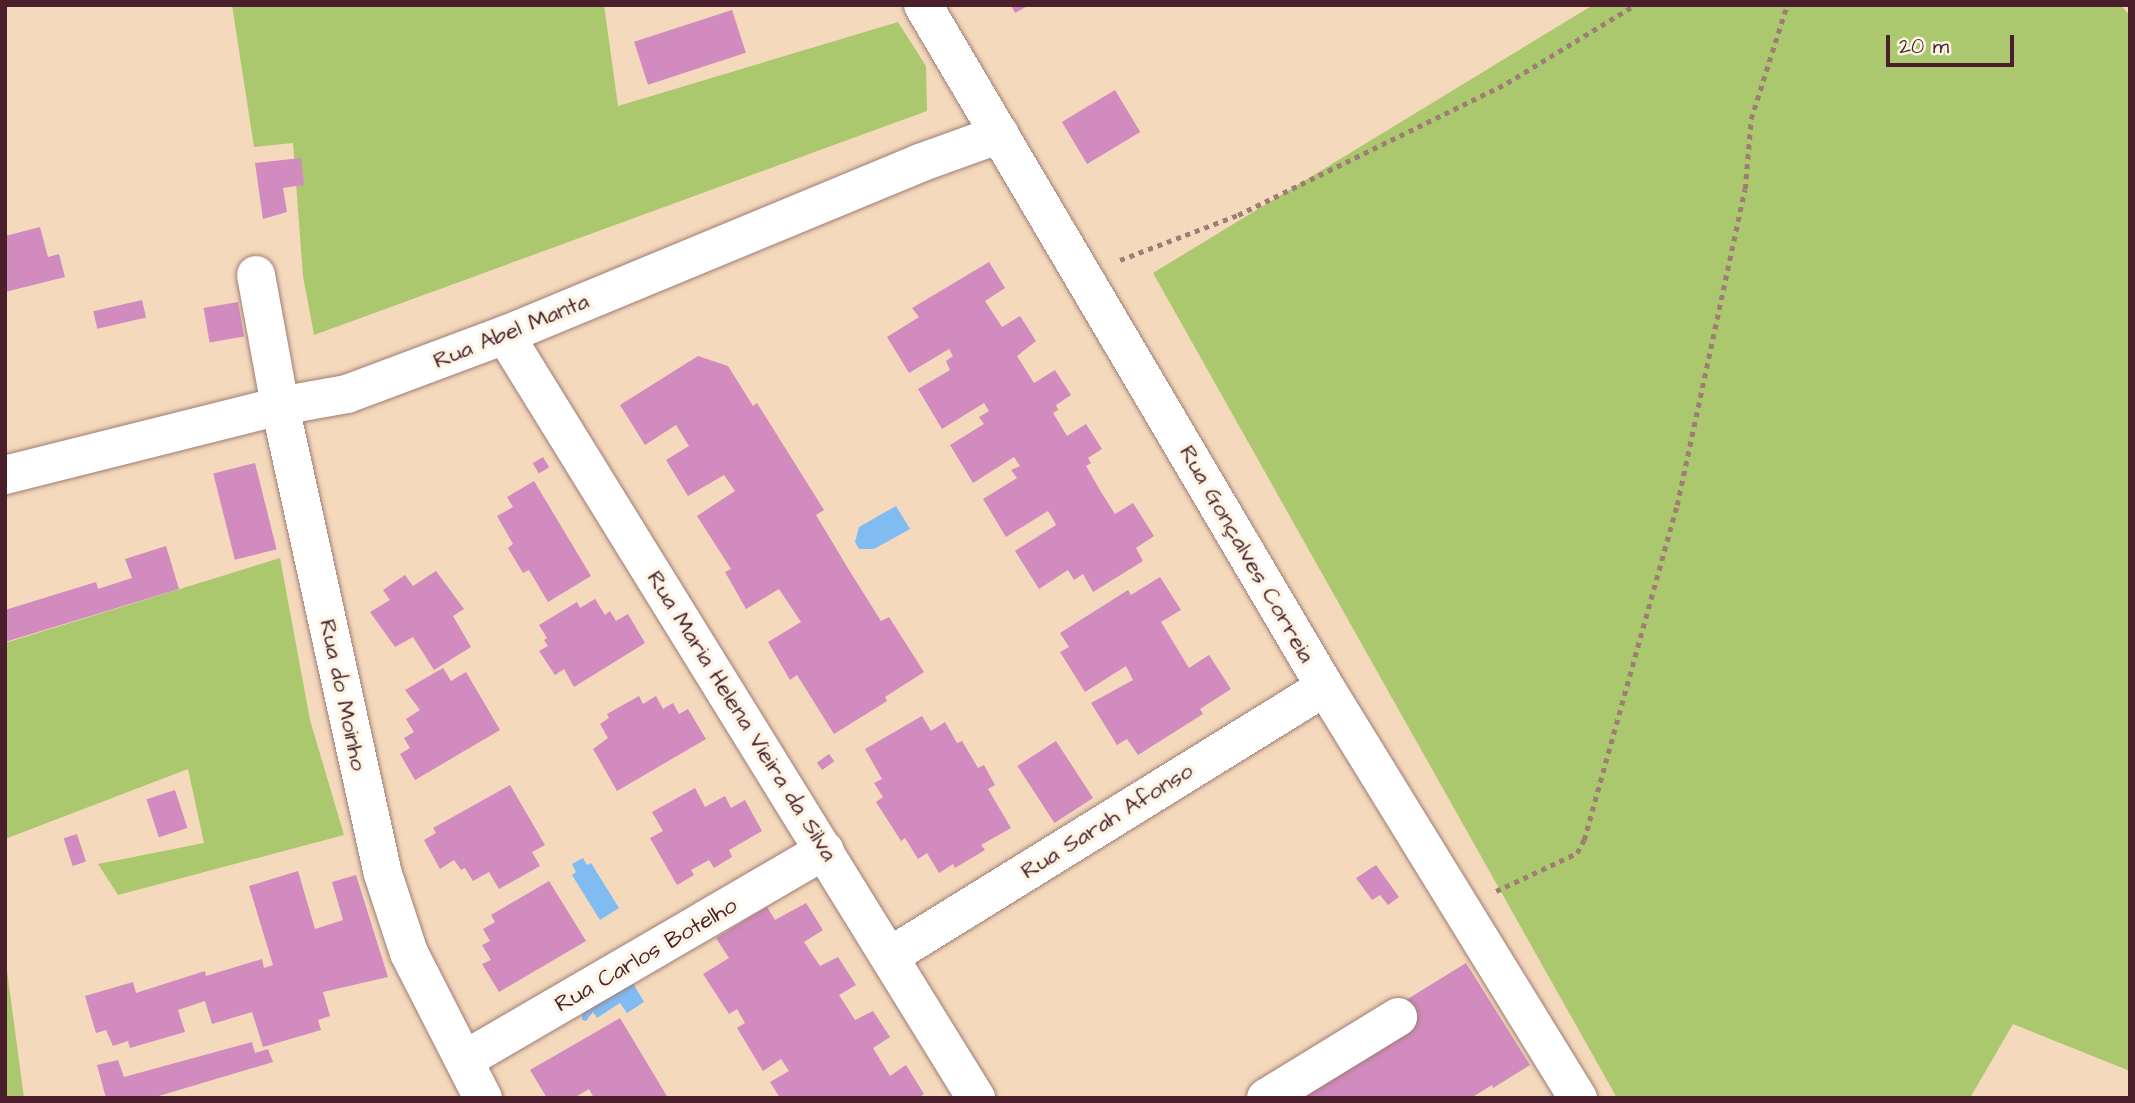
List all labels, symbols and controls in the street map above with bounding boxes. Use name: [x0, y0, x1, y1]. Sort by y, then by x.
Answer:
scale bar: [1890, 21, 2018, 65]
text: 20 m: [1899, 32, 1949, 61]
street label: Rua Abel Manta: [429, 287, 593, 375]
street label: Rua Gonçalves Correia: [1173, 440, 1321, 668]
street label: Rua Maria Helena Vieira da Silva: [641, 566, 843, 866]
street label: Rua do Moinho: [313, 617, 373, 773]
street label: Rua Sarah Afonso: [1016, 757, 1198, 885]
street label: Rua Carlos Botelho: [550, 892, 742, 1018]

